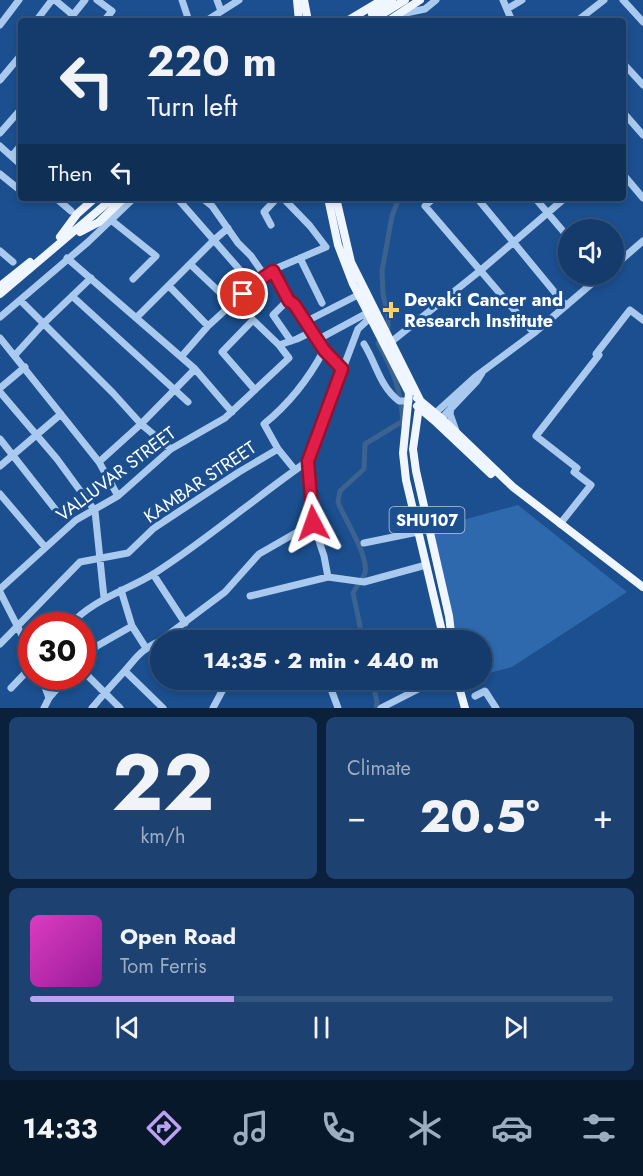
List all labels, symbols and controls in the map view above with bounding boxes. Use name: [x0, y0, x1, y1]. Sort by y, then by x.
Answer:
text: 220 m: [147, 31, 277, 92]
icon: left: [48, 42, 126, 120]
text: Turn left: [147, 87, 237, 126]
icon: left: [105, 156, 138, 189]
text: Then: [48, 157, 93, 189]
map controls: [558, 219, 624, 285]
button: sound: [558, 219, 624, 285]
pin: [217, 268, 268, 319]
icon: arrive: [226, 277, 259, 310]
place label: Devaki Cancer and Research Institute: [404, 287, 563, 334]
marker: Devaki Cancer and Research Institute: [382, 301, 400, 319]
street label: VALLUVAR STREET: [51, 420, 182, 528]
street label: KAMBAR STREET: [139, 434, 262, 529]
position arrow: [281, 491, 345, 555]
road number: SHU107: [390, 507, 464, 533]
speed limit sign: 30: [18, 612, 96, 690]
text: 14:35 · 2 min · 440 m: [203, 644, 439, 676]
text: 22: [112, 727, 214, 839]
text: Climate: [347, 754, 411, 783]
text: 20.5°: [420, 784, 540, 849]
text: −: [347, 793, 366, 840]
text: +: [593, 793, 613, 840]
text: km/h: [140, 822, 186, 851]
text: Open Road: [120, 920, 236, 952]
text: Tom Ferris: [120, 952, 207, 981]
icon: previous: [111, 1011, 144, 1044]
icon: pause: [305, 1011, 338, 1044]
icon: next: [499, 1011, 532, 1044]
icon: directions: [143, 1107, 185, 1149]
icon: music: [230, 1107, 272, 1149]
icon: phone: [317, 1107, 359, 1149]
icon: climate: [404, 1107, 446, 1149]
icon: car: [491, 1107, 533, 1149]
icon: filters: [578, 1107, 620, 1149]
text: 14:33: [23, 1109, 97, 1148]

